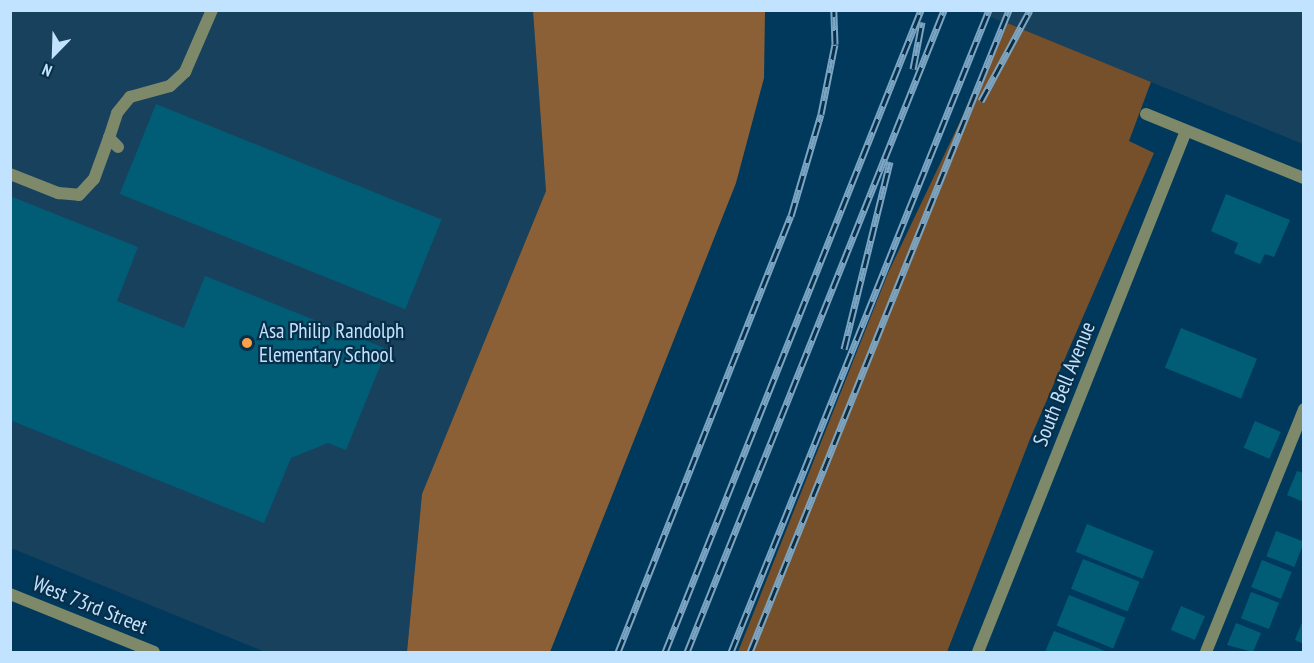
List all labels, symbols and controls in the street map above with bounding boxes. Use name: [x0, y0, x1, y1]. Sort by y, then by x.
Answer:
north arrow: [24, 24, 84, 84]
text: N: [39, 60, 55, 81]
place label: Asa Philip Randolph Elementary School: [259, 318, 404, 368]
street label: South Bell Avenue: [1027, 318, 1101, 450]
marker: Asa Philip Randolph Elementary School: [240, 336, 254, 350]
street label: West 73rd Street: [29, 571, 151, 639]

